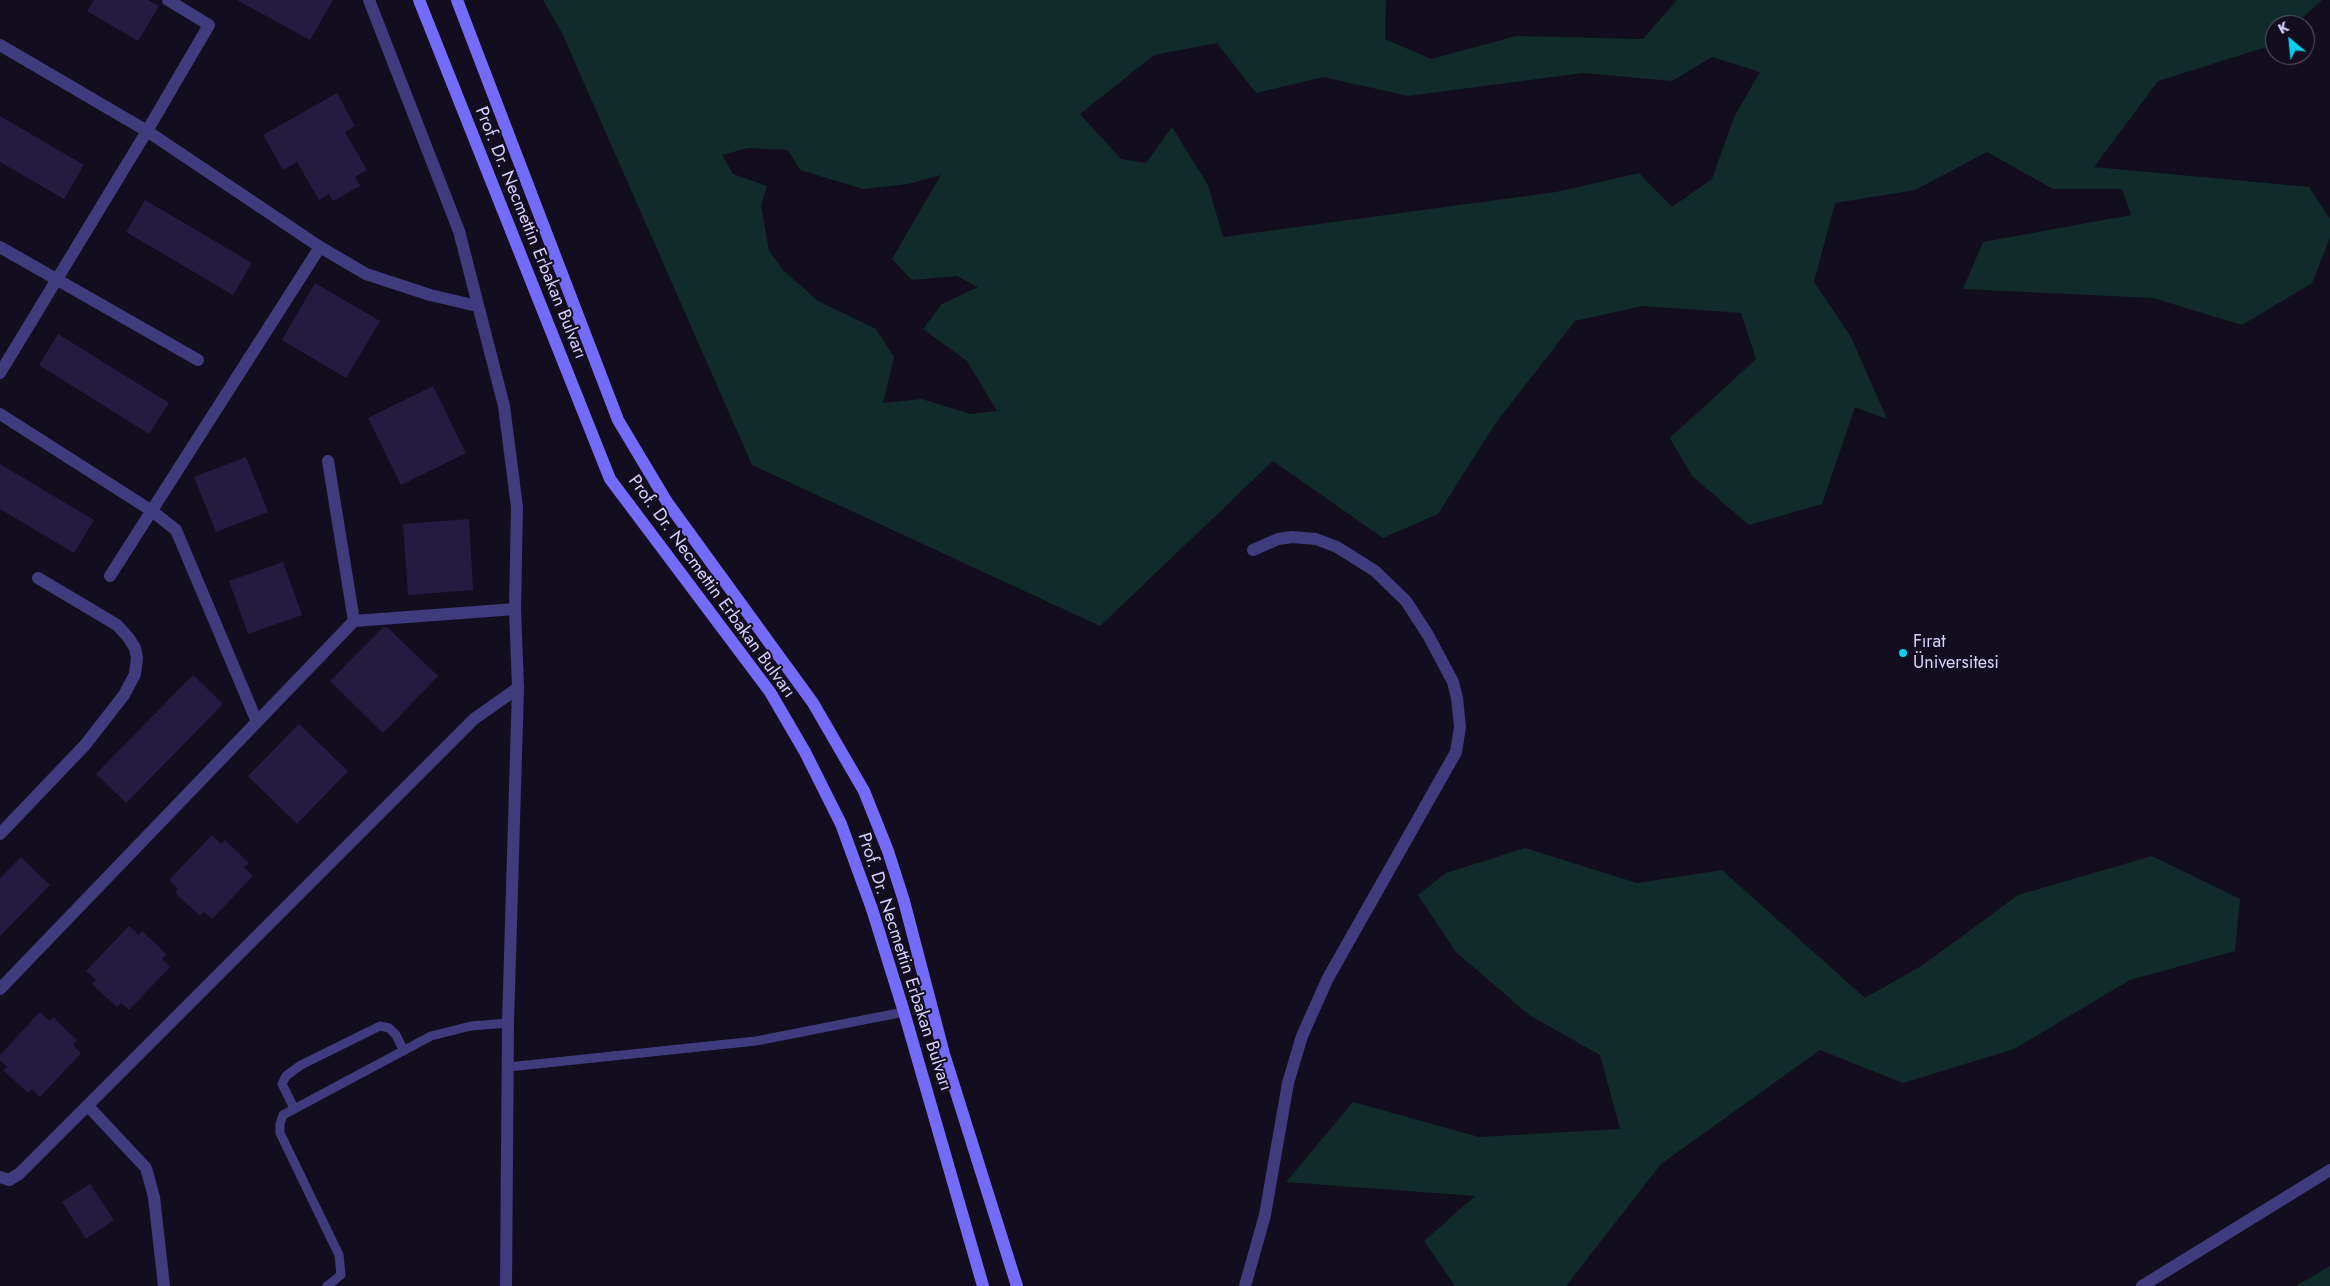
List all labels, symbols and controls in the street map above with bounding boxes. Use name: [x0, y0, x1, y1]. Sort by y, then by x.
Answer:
north arrow: [2265, 15, 2315, 65]
text: K: [2274, 17, 2292, 39]
street label: Prof. Dr. Necmettin Erbakan Bulvarı: [469, 104, 591, 362]
street label: Prof. Dr. Necmettin Erbakan Bulvarı: [623, 471, 799, 703]
place label: Fırat Üniversitesi: [1913, 632, 1999, 674]
marker: Fırat Üniversitesi: [1897, 647, 1909, 659]
street label: Prof. Dr. Necmettin Erbakan Bulvarı: [852, 830, 956, 1094]

